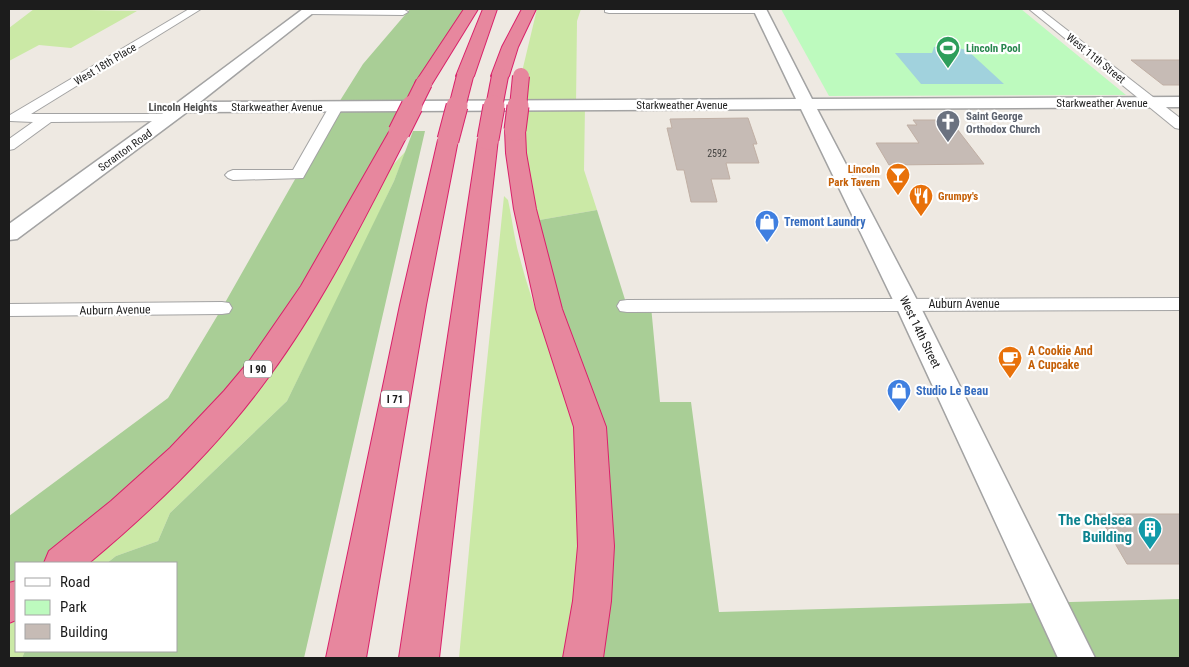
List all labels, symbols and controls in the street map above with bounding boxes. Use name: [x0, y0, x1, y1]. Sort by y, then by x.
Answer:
street label: West 11th Street: [1064, 31, 1128, 86]
sports icon: Lincoln Pool: [935, 35, 961, 69]
street label: West 18th Place: [72, 41, 139, 88]
place label: Lincoln Pool: [966, 42, 1021, 55]
street label: Starkweather Avenue: [1056, 97, 1148, 110]
street label: Starkweather Avenue: [636, 99, 728, 112]
district label: Lincoln Heights: [149, 101, 217, 114]
street label: Starkweather Avenue: [231, 101, 323, 114]
church icon: Saint George Orthodox Church: [935, 109, 961, 143]
place label: Saint George Orthodox Church: [966, 110, 1040, 136]
street label: Scranton Road: [96, 127, 155, 174]
house number: 2592: [707, 148, 727, 159]
bar icon: Lincoln Park Tavern: [885, 162, 911, 196]
place label: Lincoln Park Tavern: [828, 163, 880, 189]
restaurant icon: Grumpy's: [908, 183, 934, 217]
place label: Grumpy's: [938, 190, 978, 203]
shop icon: Tremont Laundry: [754, 209, 780, 243]
place label: Tremont Laundry: [784, 215, 866, 229]
street label: West 14th Street: [897, 294, 944, 371]
street label: Auburn Avenue: [928, 297, 1000, 311]
street label: Auburn Avenue: [79, 302, 151, 318]
place label: A Cookie And A Cupcake: [1028, 344, 1093, 372]
cafe icon: A Cookie And A Cupcake: [997, 345, 1023, 379]
road number: I 90: [244, 360, 272, 378]
shop icon: Studio Le Beau: [886, 378, 912, 412]
place label: Studio Le Beau: [916, 384, 988, 398]
road number: I 71: [381, 390, 409, 408]
place label: The Chelsea Building: [1058, 511, 1132, 546]
building icon: The Chelsea Building: [1137, 516, 1163, 550]
legend: [15, 562, 178, 652]
text: Road: [60, 573, 90, 591]
text: Park: [60, 598, 87, 616]
text: Building: [60, 623, 108, 641]

